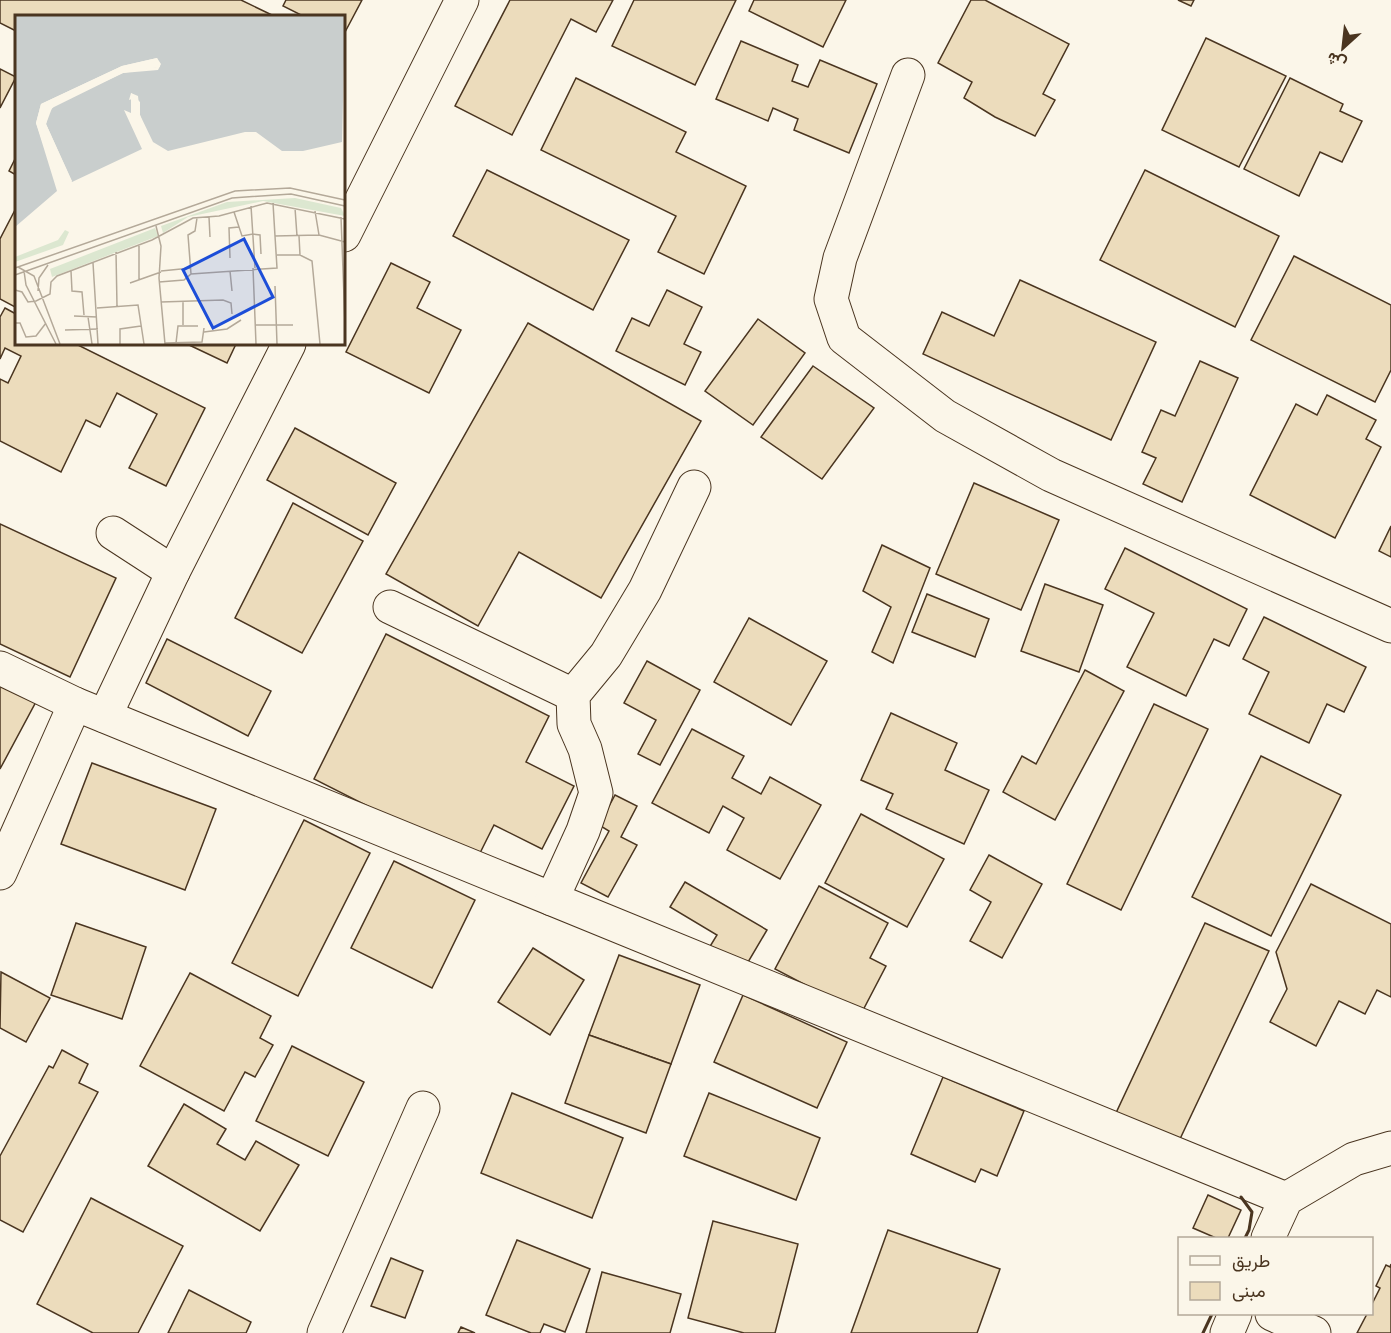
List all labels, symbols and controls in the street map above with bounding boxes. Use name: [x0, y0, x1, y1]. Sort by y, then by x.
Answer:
inset map: [15, 15, 345, 345]
north arrow: [1313, 18, 1373, 78]
text: ش: [1323, 47, 1350, 75]
legend: [1178, 1237, 1373, 1315]
text: طريق: [1232, 1249, 1270, 1273]
text: مبنى: [1232, 1279, 1266, 1303]

